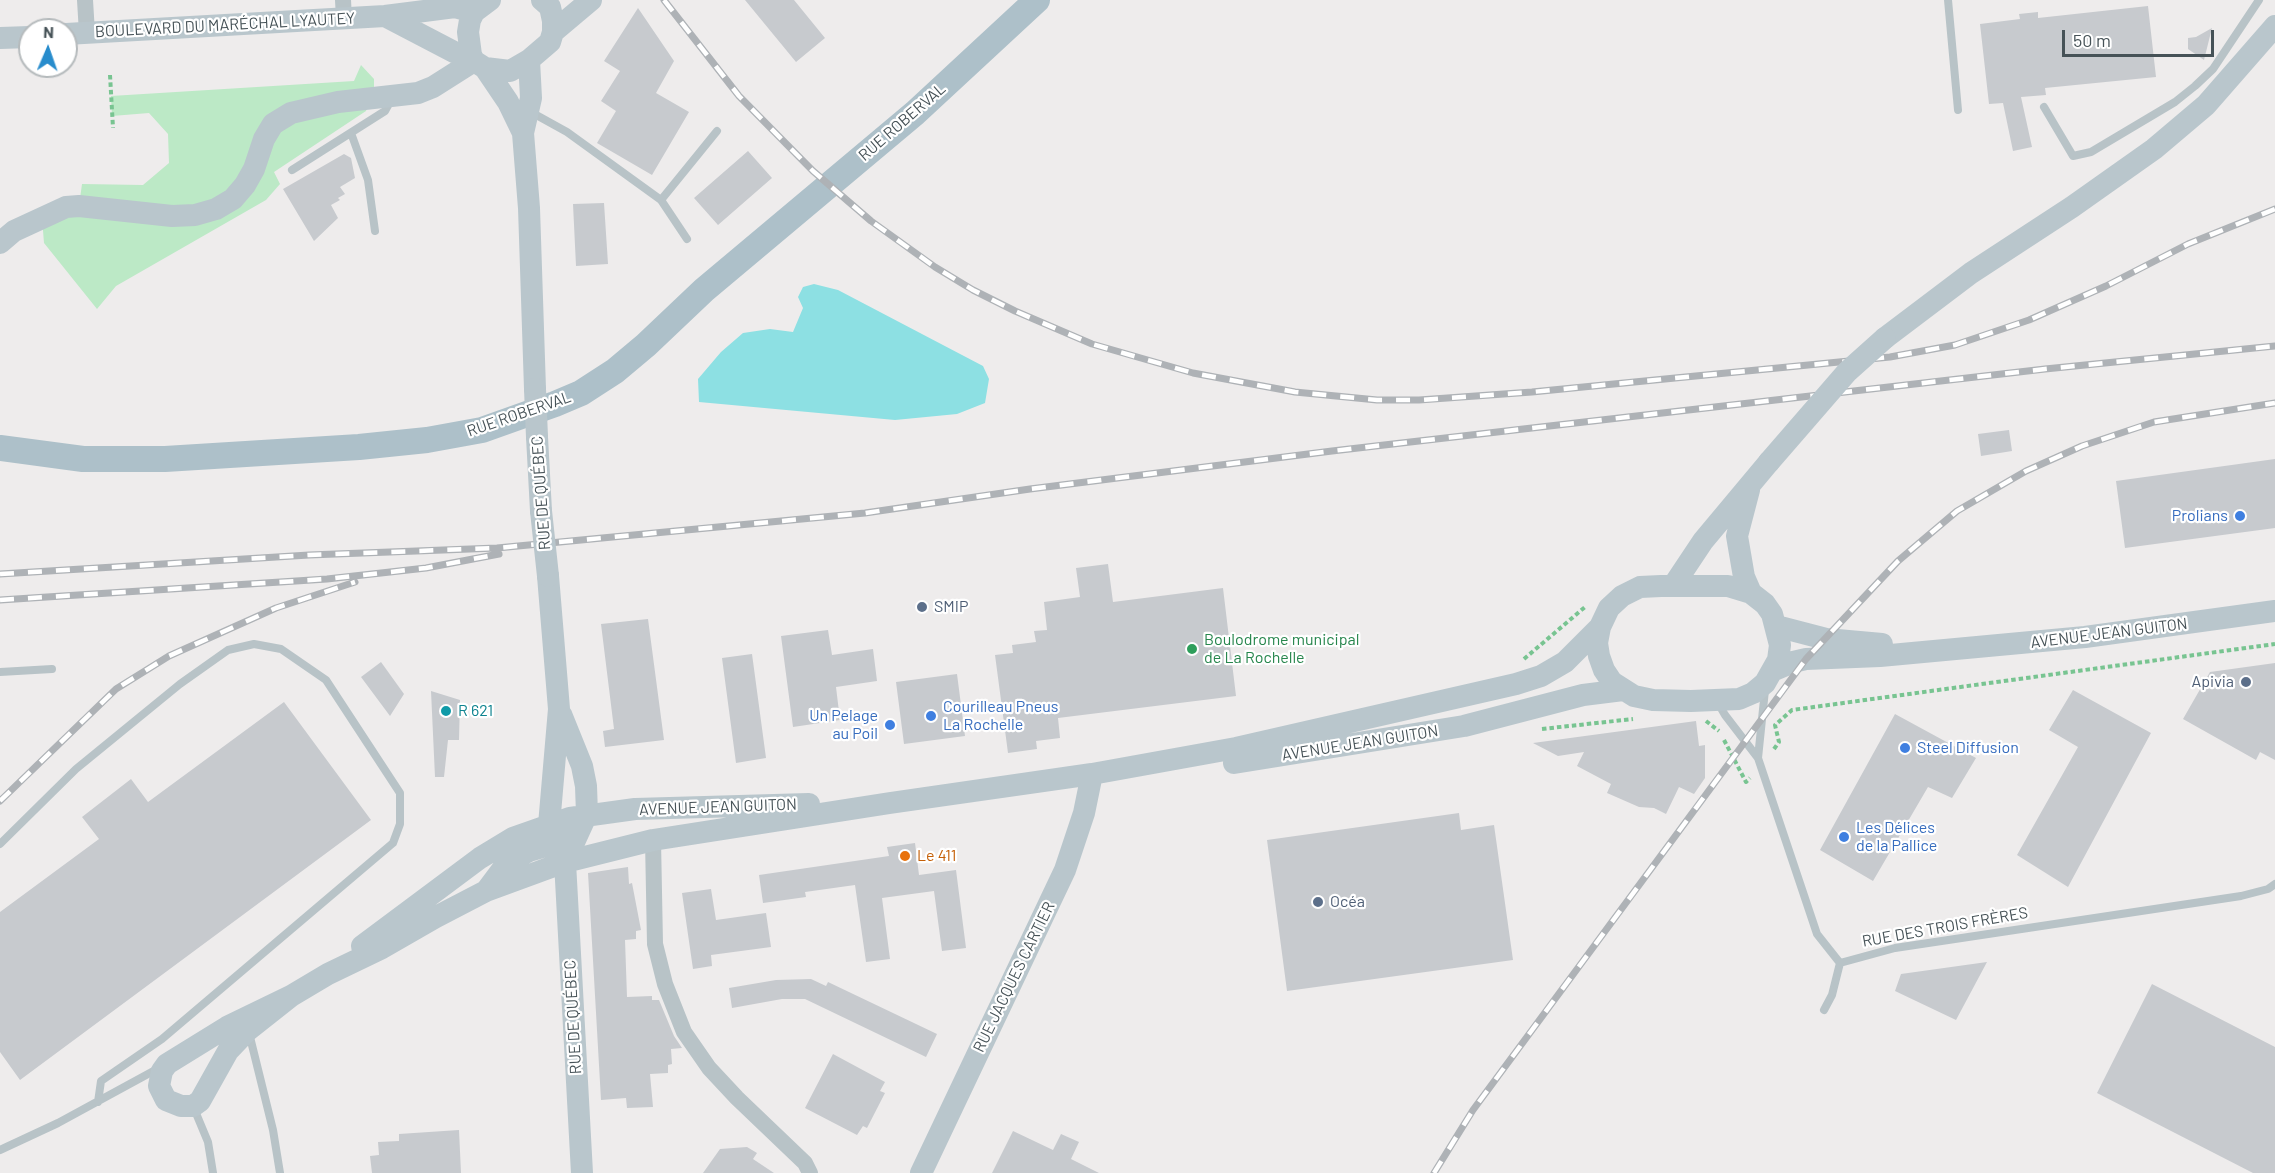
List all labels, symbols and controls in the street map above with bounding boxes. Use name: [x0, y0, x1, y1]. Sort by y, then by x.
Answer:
street label: BOULEVARD DU MARÉCHAL LYAUTEY: [94, 9, 356, 41]
north arrow: [18, 18, 78, 78]
scale bar: [2065, 18, 2216, 56]
text: N: [43, 22, 54, 41]
text: 50 m: [2073, 29, 2111, 51]
street label: RUE ROBERVAL: [855, 79, 949, 165]
street label: RUE ROBERVAL: [464, 387, 574, 441]
street label: RUE DE QUÉBEC: [527, 435, 555, 551]
place label: Prolians: [2172, 506, 2228, 526]
marker: Prolians: [2233, 509, 2247, 523]
place label: SMIP: [934, 597, 968, 617]
marker: SMIP: [915, 600, 929, 614]
street label: AVENUE JEAN GUITON: [2029, 614, 2189, 652]
place label: Boulodrome municipal de La Rochelle: [1204, 630, 1359, 668]
marker: Boulodrome municipal de La Rochelle: [1185, 642, 1199, 656]
place label: Apivia: [2192, 672, 2234, 692]
marker: Apivia: [2239, 675, 2253, 689]
place label: Courilleau Pneus La Rochelle: [943, 697, 1058, 735]
place label: R 621: [458, 701, 493, 721]
marker: R 621: [439, 704, 453, 718]
place label: Un Pelage au Poil: [809, 706, 878, 744]
marker: Courilleau Pneus La Rochelle: [924, 709, 938, 723]
marker: Un Pelage au Poil: [883, 718, 897, 732]
street label: AVENUE JEAN GUITON: [1280, 721, 1440, 765]
place label: Steel Diffusion: [1917, 738, 2019, 758]
marker: Steel Diffusion: [1898, 741, 1912, 755]
street label: AVENUE JEAN GUITON: [639, 795, 797, 819]
place label: Les Délices de la Pallice: [1856, 818, 1937, 856]
marker: Les Délices de la Pallice: [1837, 830, 1851, 844]
place label: Le 411: [917, 846, 956, 866]
marker: Le 411: [898, 849, 912, 863]
place label: Océa: [1330, 892, 1365, 912]
marker: Océa: [1311, 895, 1325, 909]
street label: RUE JACQUES CARTIER: [969, 899, 1059, 1055]
street label: RUE DES TROIS FRÈRES: [1861, 903, 2029, 951]
street label: RUE DE QUÉBEC: [560, 959, 586, 1075]

